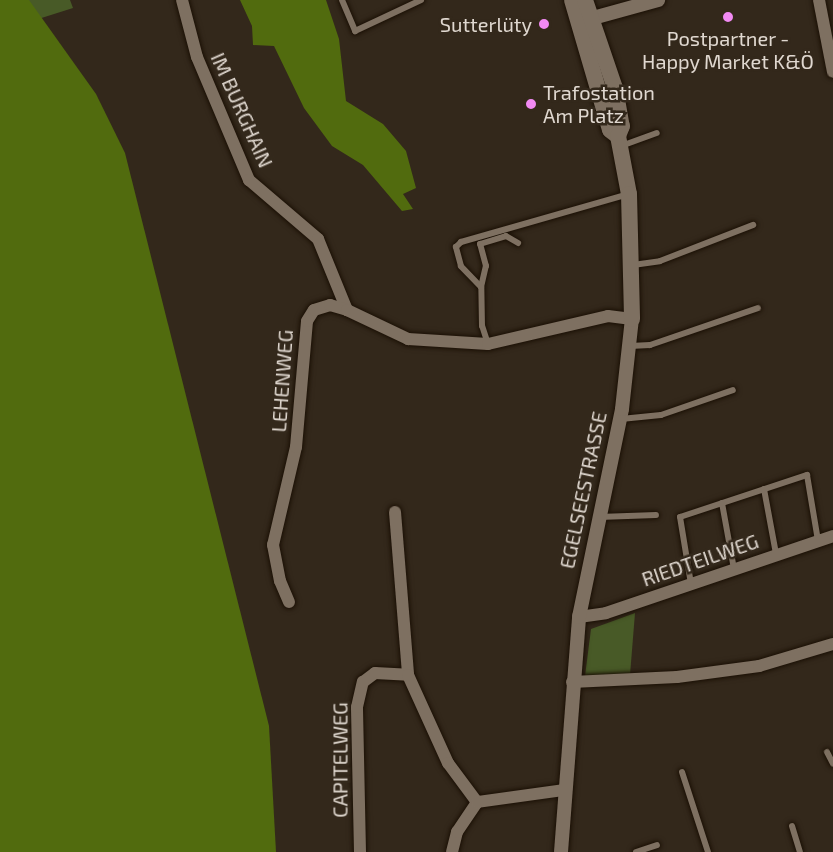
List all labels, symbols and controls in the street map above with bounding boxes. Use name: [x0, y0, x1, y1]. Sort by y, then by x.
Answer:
marker: Postpartner - Happy Market K&Ö: [721, 10, 735, 24]
place label: Sutterlüty: [440, 12, 532, 36]
marker: Sutterlüty: [537, 17, 551, 31]
place label: Postpartner - Happy Market K&Ö: [642, 27, 814, 74]
street label: IM BURGHAIN: [206, 49, 278, 171]
place label: Trafostation Am Platz: [543, 80, 655, 127]
marker: Trafostation Am Platz: [524, 97, 538, 111]
street label: LEHENWEG: [266, 329, 298, 433]
street label: EGELSEESTRASSE: [555, 409, 611, 571]
street label: RIEDTEILWEG: [639, 529, 761, 591]
street label: CAPITELWEG: [328, 702, 352, 818]

